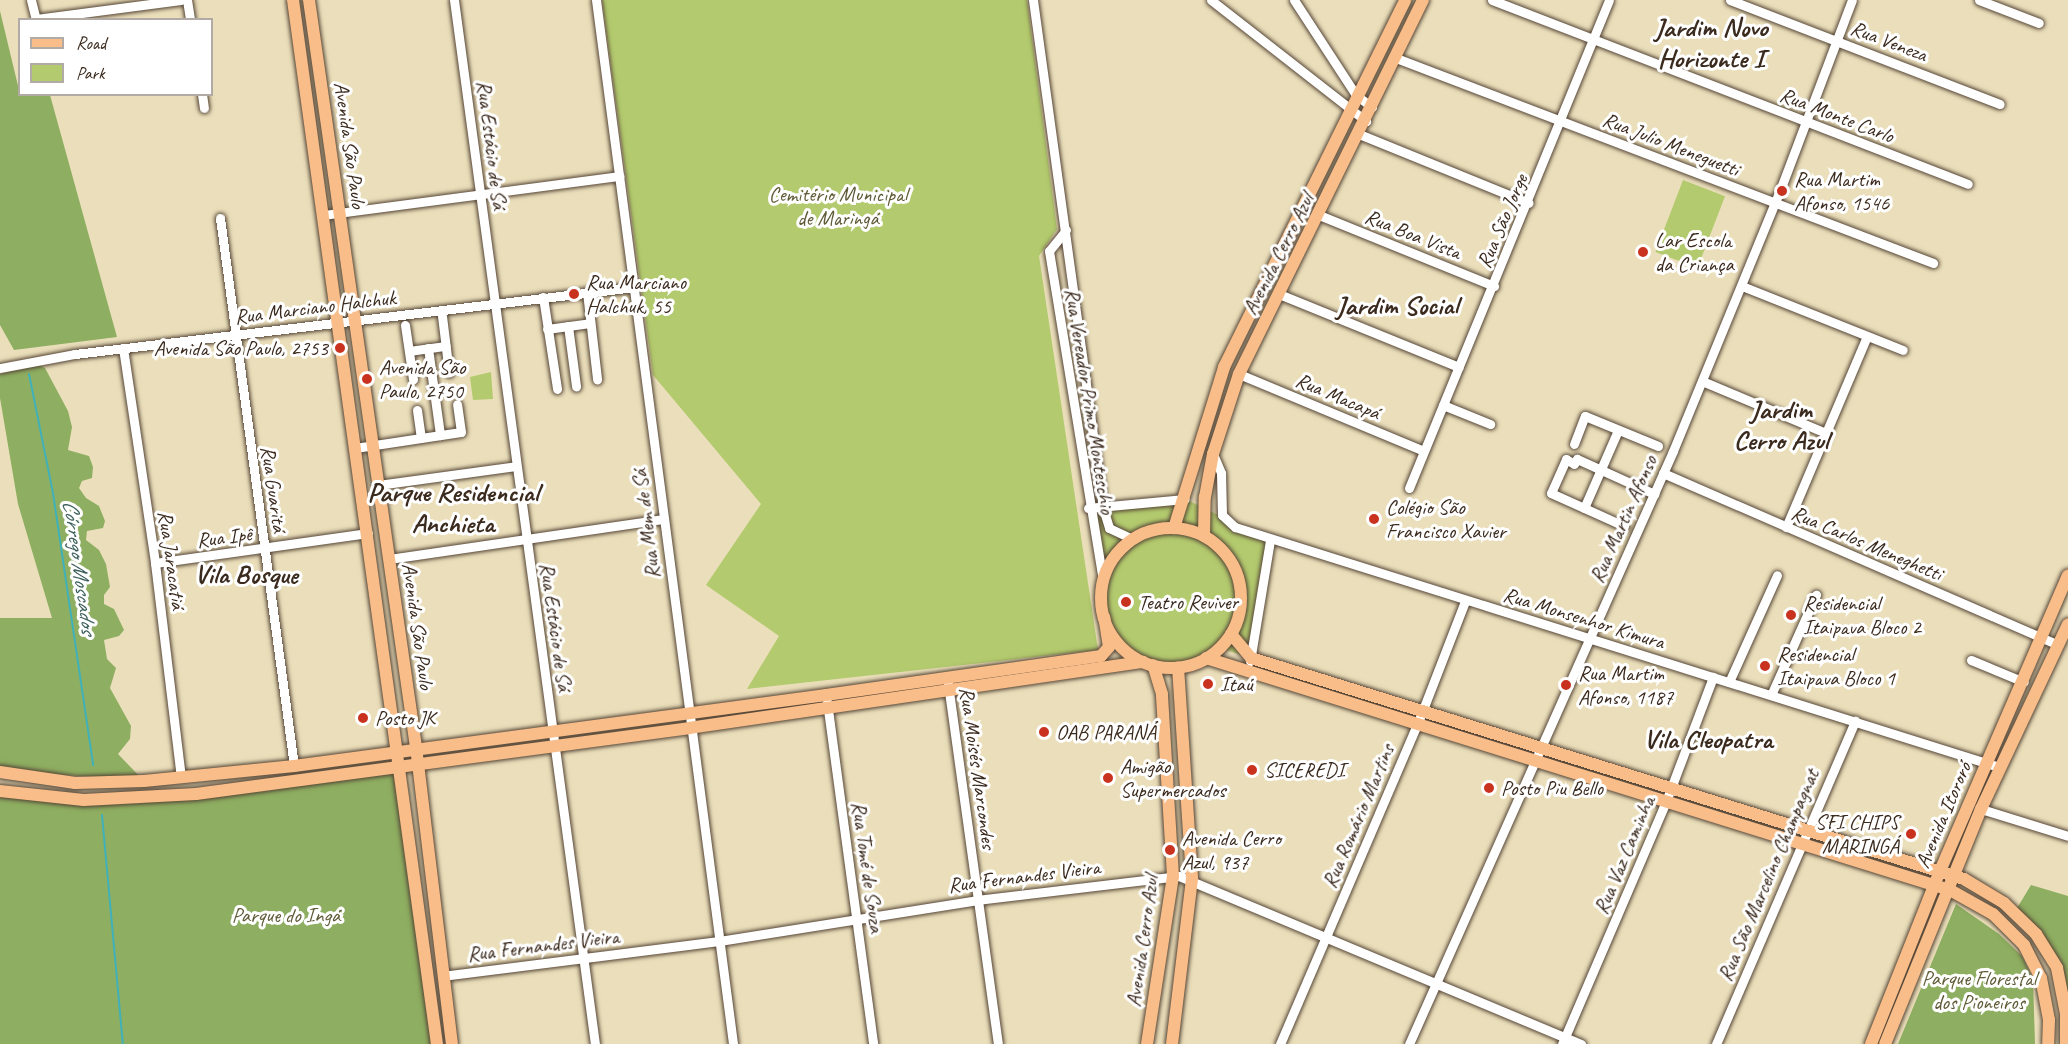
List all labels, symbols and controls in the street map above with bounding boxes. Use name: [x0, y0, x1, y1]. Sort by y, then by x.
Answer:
district label: Jardim Novo Horizonte I: [1654, 11, 1768, 74]
street label: Rua Veneza: [1847, 15, 1931, 67]
legend: [18, 18, 213, 96]
text: Road: [76, 32, 106, 54]
text: Park: [76, 62, 105, 84]
street label: Rua Estácio de Sá: [472, 79, 512, 211]
street label: Avenida São Paulo: [329, 80, 371, 210]
street label: Rua Monte Carlo: [1776, 82, 1898, 148]
street label: Rua Julio Meneguetti: [1599, 106, 1743, 182]
place label: Rua Martim Afonso, 1546: [1794, 166, 1889, 216]
street label: Rua São Jorge: [1471, 170, 1533, 272]
park label: Cemitério Municipal de Maringá: [769, 181, 907, 231]
marker: Rua Martim Afonso, 1546: [1775, 184, 1789, 198]
street label: Avenida Cerro Azul: [1237, 189, 1319, 319]
street label: Rua Boa Vista: [1362, 203, 1464, 265]
place label: Lar Escola da Criança: [1655, 227, 1734, 277]
marker: Lar Escola da Criança: [1636, 245, 1650, 259]
place label: Rua Marciano Halchuk, 55: [586, 269, 687, 319]
street label: Rua Marciano Halchuk: [233, 285, 397, 329]
marker: Rua Marciano Halchuk, 55: [567, 287, 581, 301]
street label: Rua Vereador Primo Monteschio: [1060, 287, 1120, 515]
district label: Jardim Social: [1336, 290, 1458, 322]
place label: Avenida São Paulo, 2753: [153, 335, 328, 361]
marker: Avenida São Paulo, 2753: [333, 341, 347, 355]
place label: Avenida São Paulo, 2750: [379, 354, 465, 404]
street label: Rua Macapá: [1292, 367, 1384, 425]
marker: Avenida São Paulo, 2750: [360, 372, 374, 386]
district label: Jardim Cerro Azul: [1733, 393, 1829, 456]
street label: Rua Guaritá: [256, 445, 292, 533]
street label: Rua Martin Afonso: [1584, 451, 1662, 587]
street label: Rua Mem de Sá: [627, 468, 665, 580]
district label: Parque Residencial Anchieta: [368, 476, 538, 539]
place label: Colégio São Francisco Xavier: [1386, 494, 1505, 544]
water label: Córrego Moscados: [57, 499, 101, 635]
street label: Rua Carlos Meneghetti: [1788, 500, 1946, 586]
street label: Rua Jaracatiá: [153, 509, 191, 611]
marker: Colégio São Francisco Xavier: [1367, 512, 1381, 526]
street label: Rua Ipê: [195, 521, 253, 553]
district label: Vila Bosque: [194, 559, 298, 591]
street label: Avenida São Paulo: [397, 561, 439, 691]
street label: Rua Estácio de Sá: [534, 561, 578, 693]
street label: Rua Monsenhor Kimura: [1500, 581, 1668, 655]
place label: Teatro Reviver: [1138, 589, 1238, 615]
place label: Residencial Itaipava Bloco 2: [1803, 590, 1921, 640]
marker: Teatro Reviver: [1119, 595, 1133, 609]
marker: Residencial Itaipava Bloco 2: [1784, 608, 1798, 622]
place label: Residencial Itaipava Bloco 1: [1777, 641, 1895, 691]
marker: Residencial Itaipava Bloco 1: [1758, 659, 1772, 673]
place label: Rua Martim Afonso, 1187: [1578, 660, 1673, 710]
place label: Itaú: [1220, 671, 1253, 697]
marker: Itaú: [1201, 677, 1215, 691]
marker: Rua Martim Afonso, 1187: [1559, 678, 1573, 692]
street label: Rua Moisés Marcondes: [954, 686, 1002, 850]
place label: Posto JK: [375, 705, 435, 731]
marker: Posto JK: [356, 711, 370, 725]
place label: OAB PARANÁ: [1056, 719, 1155, 745]
district label: Vila Cleopatra: [1643, 724, 1773, 756]
marker: OAB PARANÁ: [1037, 725, 1051, 739]
street label: Rua Romário Martins: [1316, 740, 1400, 892]
place label: Amigão Supermercados: [1120, 753, 1225, 803]
place label: SICEREDI: [1264, 757, 1345, 783]
street label: Avenida Itororó: [1909, 758, 1977, 872]
marker: SICEREDI: [1245, 763, 1259, 777]
street label: Rua São Marcelino Champagnat: [1712, 764, 1824, 986]
marker: Amigão Supermercados: [1101, 771, 1115, 785]
place label: Posto Piu Bello: [1501, 775, 1603, 801]
marker: Posto Piu Bello: [1482, 781, 1496, 795]
street label: Rua Vaz Caminha: [1588, 793, 1660, 917]
street label: Rua Tomé de Souza: [846, 800, 890, 934]
place label: SFI CHIPS MARINGÁ: [1815, 809, 1899, 859]
place label: Avenida Cerro Azul, 937: [1182, 825, 1281, 875]
marker: SFI CHIPS MARINGÁ: [1904, 827, 1918, 841]
marker: Avenida Cerro Azul, 937: [1163, 843, 1177, 857]
street label: Rua Fernandes Vieira: [947, 854, 1101, 898]
street label: Avenida Cerro Azul: [1120, 874, 1164, 1008]
park label: Parque do Ingá: [232, 902, 340, 928]
street label: Rua Fernandes Vieira: [466, 923, 620, 967]
park label: Parque Florestal dos Pioneiros: [1922, 965, 2036, 1015]

